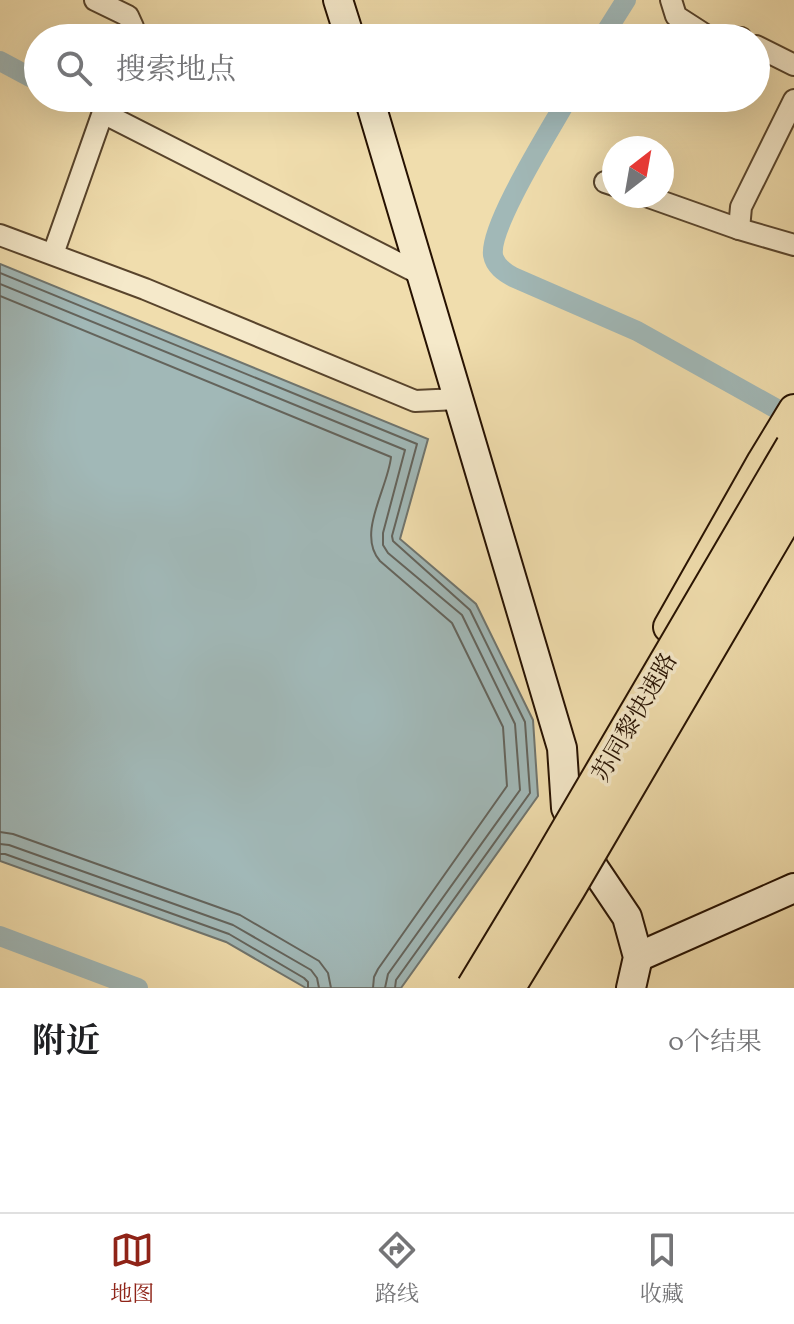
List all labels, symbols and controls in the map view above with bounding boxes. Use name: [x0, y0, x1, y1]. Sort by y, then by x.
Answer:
search box: [24, 24, 770, 112]
icon: search: [52, 46, 96, 90]
text: 搜索地点: [116, 50, 236, 92]
north arrow: [602, 136, 674, 208]
street label: 苏同黎快速路: [585, 647, 687, 789]
text: 附近: [32, 1020, 100, 1067]
text: 0个结果: [668, 1025, 762, 1061]
tab: 地图: [110, 1228, 154, 1311]
tab: 路线: [375, 1228, 419, 1311]
tab: 收藏: [640, 1228, 684, 1311]

